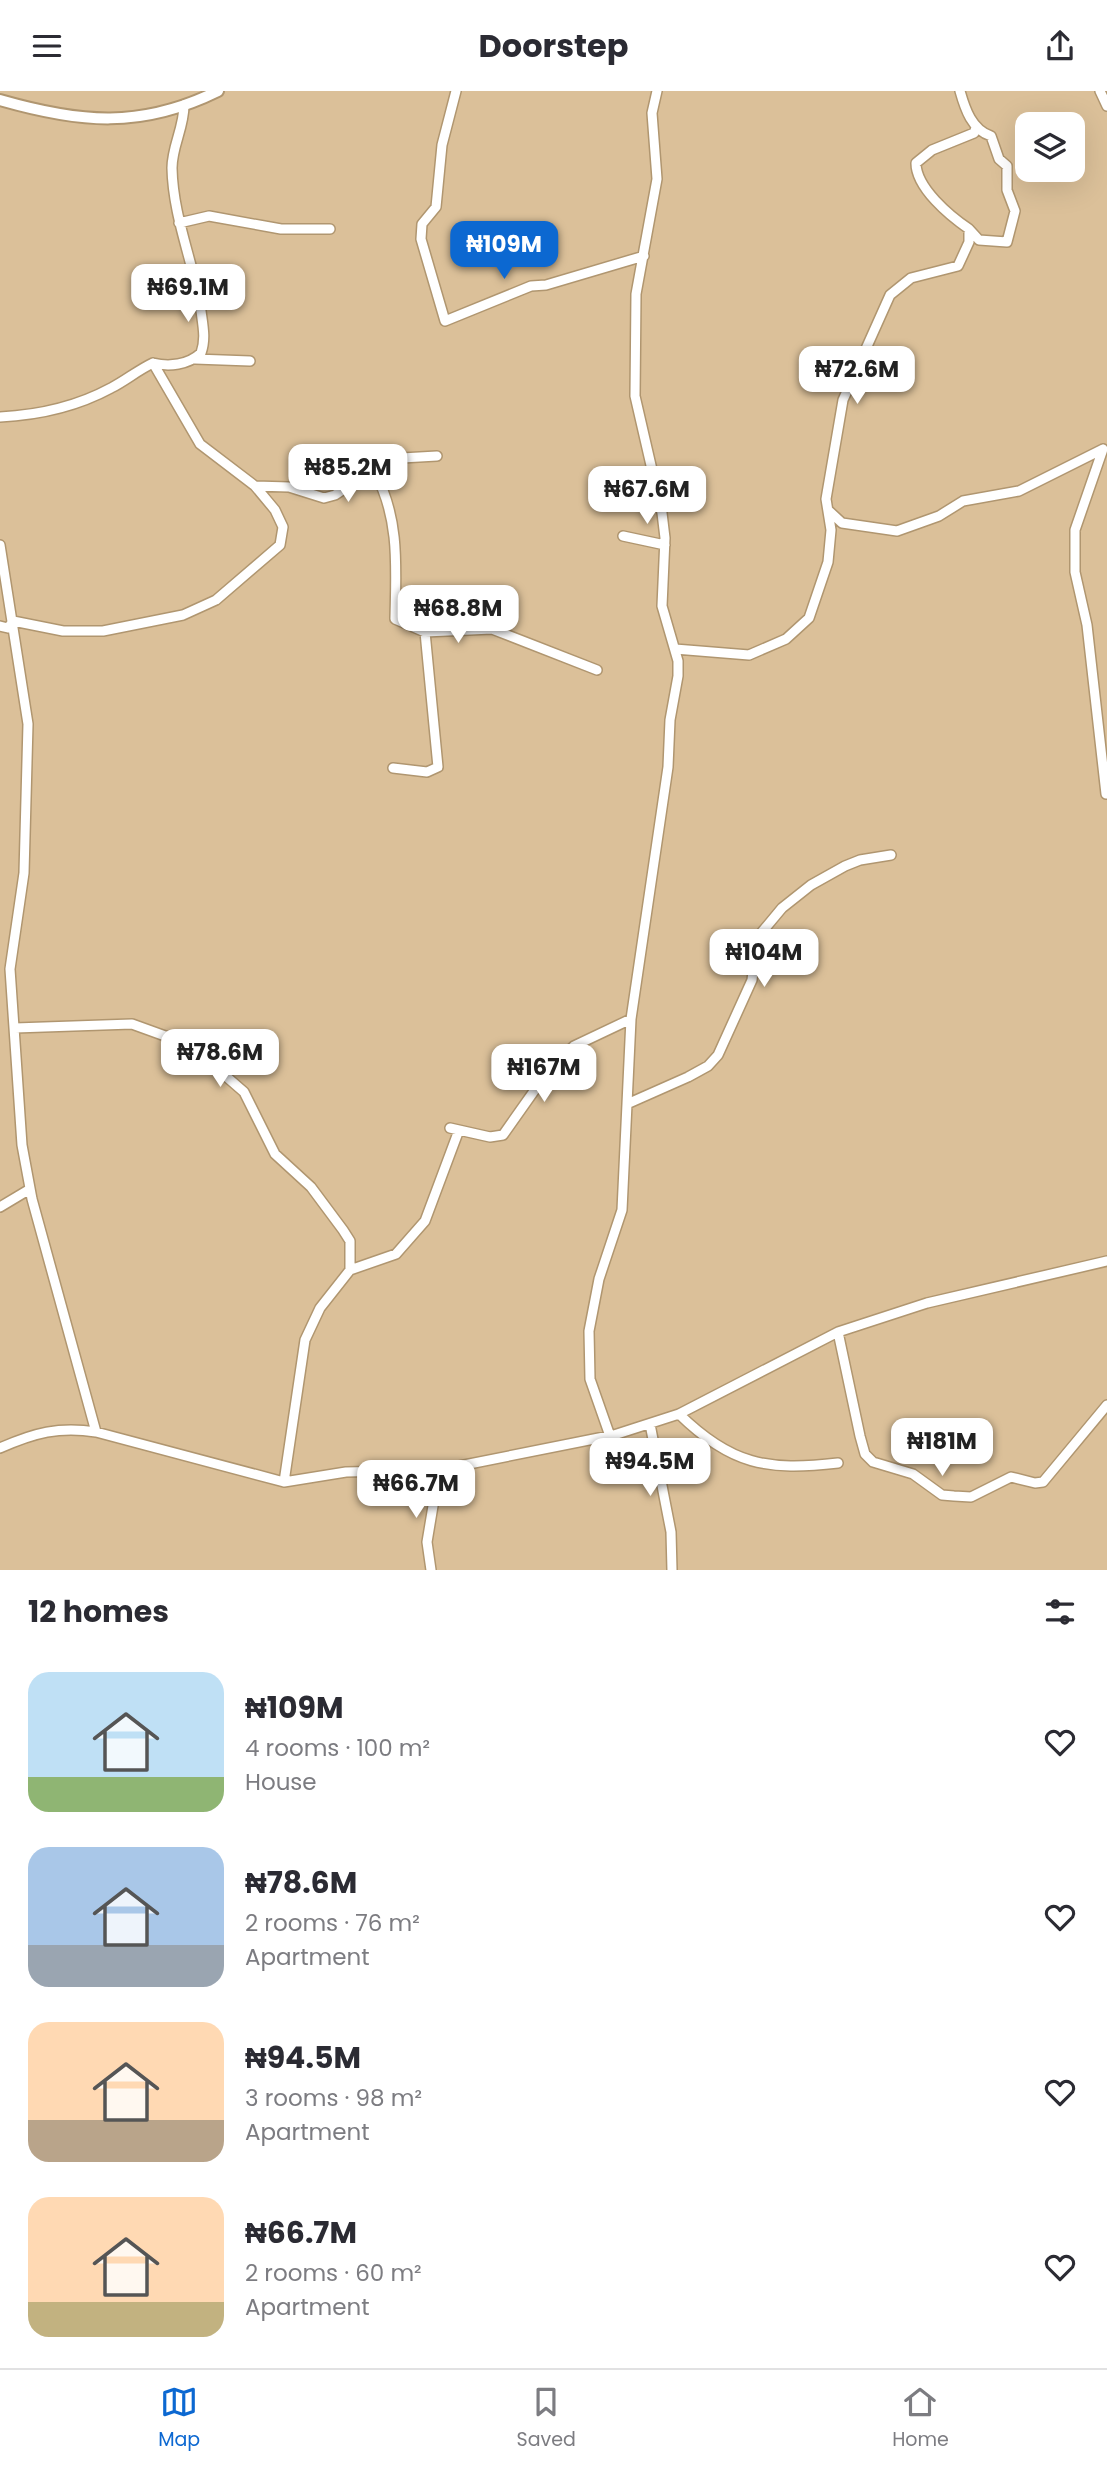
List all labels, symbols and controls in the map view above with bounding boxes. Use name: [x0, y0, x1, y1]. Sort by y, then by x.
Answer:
text: Doorstep: [478, 23, 629, 68]
icon: menu: [28, 27, 66, 65]
icon: share: [1041, 27, 1079, 65]
map controls: [1015, 112, 1085, 182]
button: layers: [1015, 112, 1085, 182]
pin: ₦109M: [455, 221, 553, 281]
text: ₦109M: [466, 228, 542, 260]
pin: ₦69.1M: [131, 265, 245, 324]
text: ₦69.1M: [147, 271, 229, 303]
pin: ₦72.6M: [800, 347, 914, 406]
text: ₦72.6M: [815, 353, 899, 385]
pin: ₦85.2M: [291, 445, 405, 504]
text: ₦85.2M: [304, 451, 392, 483]
pin: ₦67.6M: [590, 467, 704, 526]
text: ₦67.6M: [604, 473, 690, 505]
pin: ₦68.8M: [401, 585, 515, 645]
text: ₦68.8M: [414, 592, 502, 624]
pin: ₦104M: [715, 929, 813, 989]
text: ₦104M: [726, 936, 802, 968]
pin: ₦78.6M: [163, 1030, 277, 1089]
text: ₦78.6M: [177, 1036, 263, 1068]
pin: ₦167M: [495, 1045, 593, 1104]
text: ₦167M: [507, 1051, 581, 1083]
pin: ₦181M: [893, 1419, 991, 1478]
text: ₦181M: [907, 1425, 977, 1457]
pin: ₦94.5M: [593, 1439, 707, 1498]
text: ₦94.5M: [606, 1445, 694, 1477]
pin: ₦66.7M: [359, 1461, 473, 1520]
text: ₦66.7M: [373, 1467, 459, 1499]
text: 12 homes: [28, 1590, 169, 1633]
icon: filters: [1041, 1593, 1079, 1631]
text: ₦109M: [245, 1686, 344, 1729]
icon: home: [84, 1700, 168, 1784]
icon: heart: [1041, 1723, 1079, 1761]
text: 4 rooms · 100 m²: [245, 1732, 430, 1764]
text: House: [245, 1766, 317, 1798]
text: ₦78.6M: [245, 1861, 357, 1904]
icon: home: [84, 1875, 168, 1959]
icon: heart: [1041, 1898, 1079, 1936]
text: 2 rooms · 76 m²: [245, 1907, 420, 1939]
text: Apartment: [245, 1941, 370, 1973]
text: ₦94.5M: [245, 2036, 361, 2079]
icon: home: [84, 2050, 168, 2134]
icon: heart: [1041, 2073, 1079, 2111]
text: 3 rooms · 98 m²: [245, 2082, 422, 2114]
text: Apartment: [245, 2116, 370, 2148]
text: ₦66.7M: [245, 2211, 357, 2254]
icon: home: [84, 2225, 168, 2309]
icon: heart: [1041, 2248, 1079, 2286]
text: 2 rooms · 60 m²: [245, 2257, 422, 2289]
text: Apartment: [245, 2291, 370, 2323]
tab: Map: [158, 2383, 200, 2454]
tab: Saved: [517, 2383, 576, 2454]
tab: Home: [892, 2383, 949, 2454]

